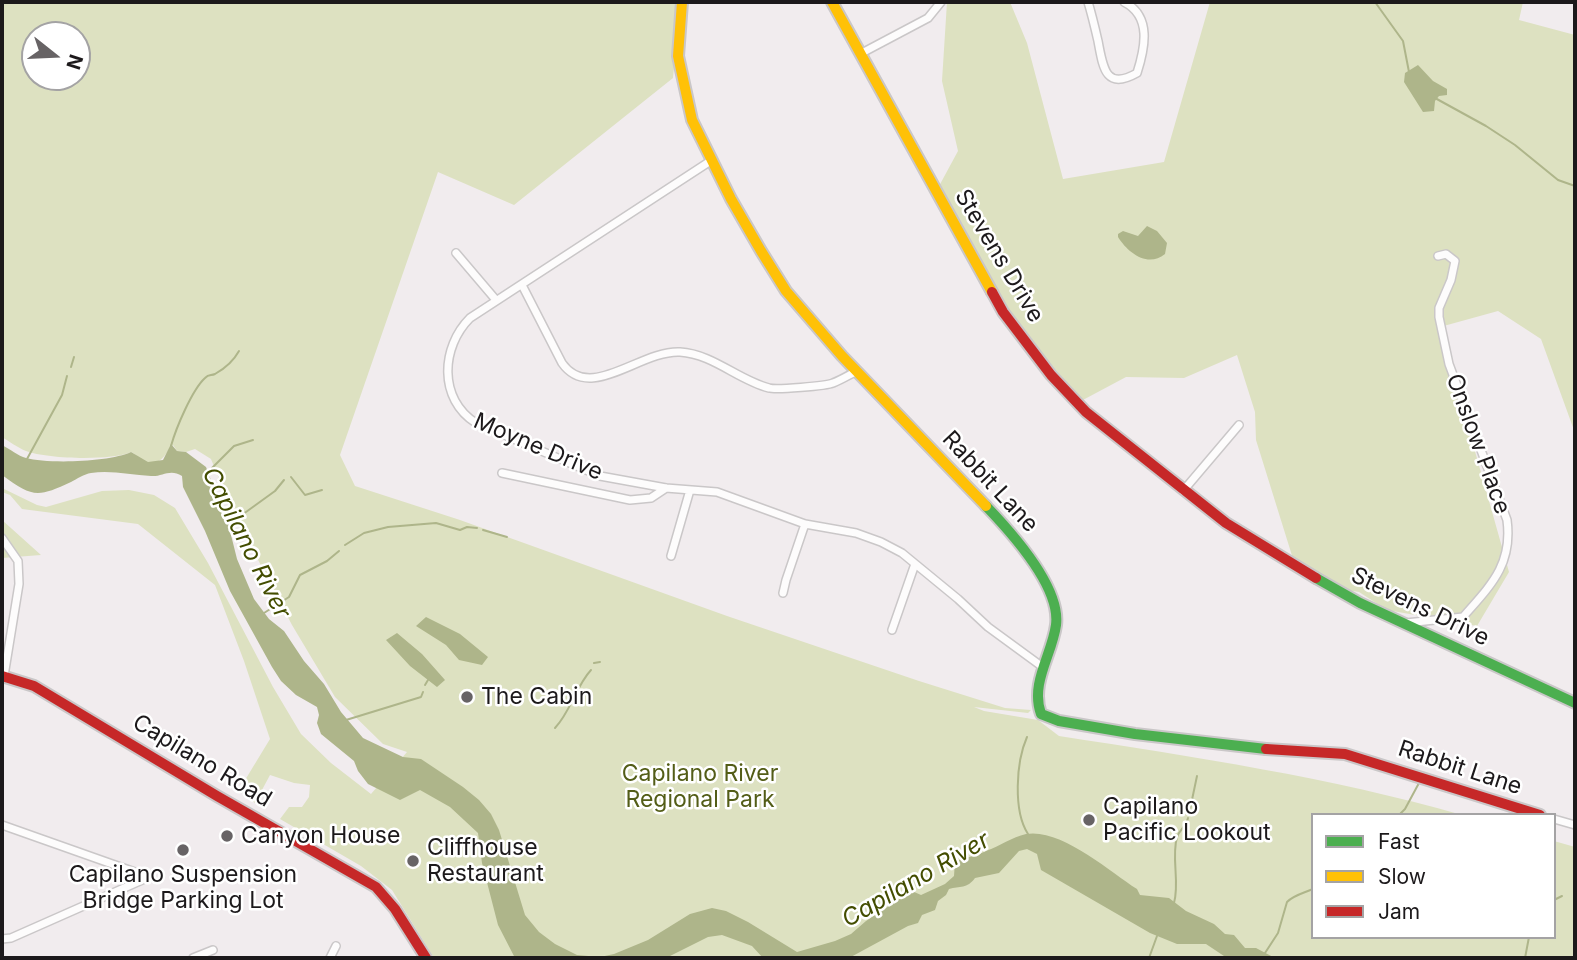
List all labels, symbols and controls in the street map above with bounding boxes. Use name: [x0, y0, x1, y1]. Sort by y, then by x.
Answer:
north arrow: [21, 21, 91, 91]
text: N: [61, 52, 88, 72]
street label: Stevens Drive: [948, 185, 1050, 327]
street label: Onslow Place: [1440, 370, 1516, 518]
street label: Moyne Drive: [469, 407, 607, 487]
street label: Rabbit Lane: [936, 426, 1044, 538]
water label: Capilano River: [196, 463, 296, 623]
street label: Stevens Drive: [1346, 562, 1494, 652]
place label: The Cabin: [481, 683, 592, 711]
marker: The Cabin: [459, 689, 475, 705]
street label: Capilano Road: [128, 709, 276, 813]
street label: Rabbit Lane: [1395, 735, 1525, 801]
park label: Capilano River Regional Park: [622, 760, 778, 814]
place label: Capilano Pacific Lookout: [1103, 793, 1271, 847]
marker: Capilano Pacific Lookout: [1081, 812, 1097, 828]
legend: [1311, 813, 1556, 939]
place label: Canyon House: [241, 822, 400, 850]
water label: Capilano River: [837, 826, 995, 934]
marker: Canyon House: [219, 828, 235, 844]
text: Fast: [1378, 829, 1420, 854]
place label: Cliffhouse Restaurant: [427, 834, 544, 888]
marker: Capilano Suspension Bridge Parking Lot: [175, 842, 191, 858]
marker: Cliffhouse Restaurant: [405, 853, 421, 869]
place label: Capilano Suspension Bridge Parking Lot: [69, 861, 297, 915]
text: Slow: [1378, 864, 1426, 889]
text: Jam: [1378, 899, 1420, 924]

